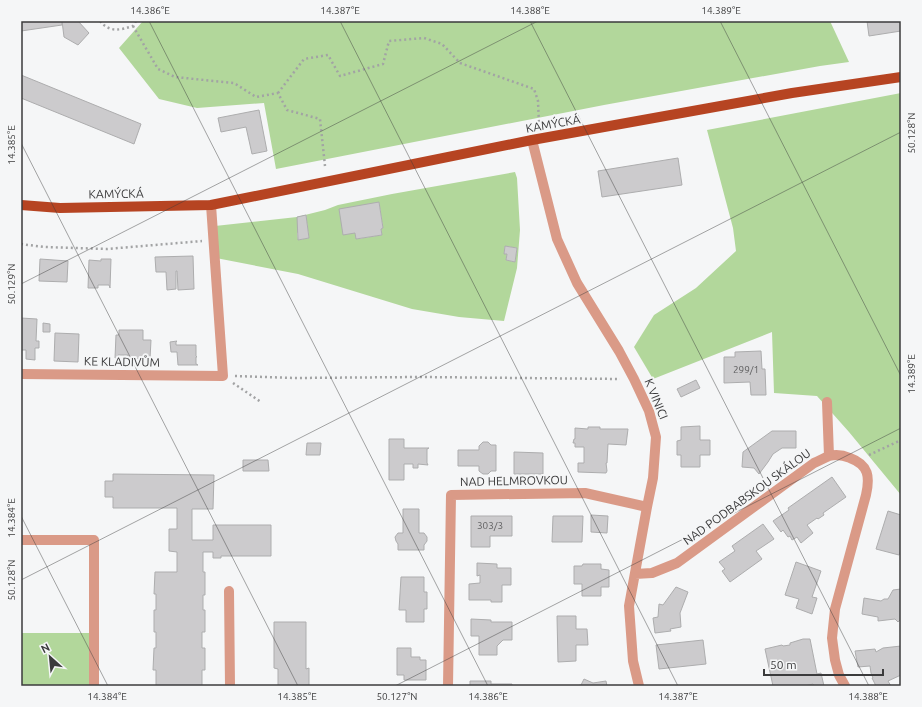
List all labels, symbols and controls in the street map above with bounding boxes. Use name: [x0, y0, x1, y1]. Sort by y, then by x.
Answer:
text: 14.386°E: [130, 5, 170, 16]
text: 14.387°E: [320, 5, 360, 16]
text: 14.388°E: [510, 5, 550, 16]
text: 14.389°E: [701, 5, 741, 16]
street label: KAMÝCKÁ: [525, 112, 581, 135]
text: 50.128°N: [906, 112, 917, 154]
text: 14.385°E: [6, 125, 17, 165]
street label: KAMÝCKÁ: [88, 187, 144, 200]
text: 50.129°N: [6, 263, 17, 305]
street label: KE KLADIVŮM: [84, 354, 160, 369]
text: 14.389°E: [906, 354, 917, 394]
house number: 299/1: [733, 364, 759, 375]
street label: K VINICI: [642, 377, 671, 421]
street label: NAD PODBABSKOU SKÁLOU: [681, 446, 813, 547]
street label: NAD HELMROVKOU: [460, 473, 568, 488]
text: 14.384°E: [6, 498, 17, 538]
house number: 303/3: [477, 520, 503, 531]
text: 50.128°N: [6, 559, 17, 601]
north arrow: [30, 637, 70, 677]
text: N: [39, 641, 52, 655]
scale bar: [764, 651, 883, 677]
text: 50 m: [770, 658, 797, 671]
text: 14.384°E: [87, 691, 127, 702]
text: 14.385°E: [277, 691, 317, 702]
text: 50.127°N: [376, 691, 418, 702]
text: 14.386°E: [468, 691, 508, 702]
text: 14.387°E: [658, 691, 698, 702]
text: 14.388°E: [848, 691, 888, 702]

